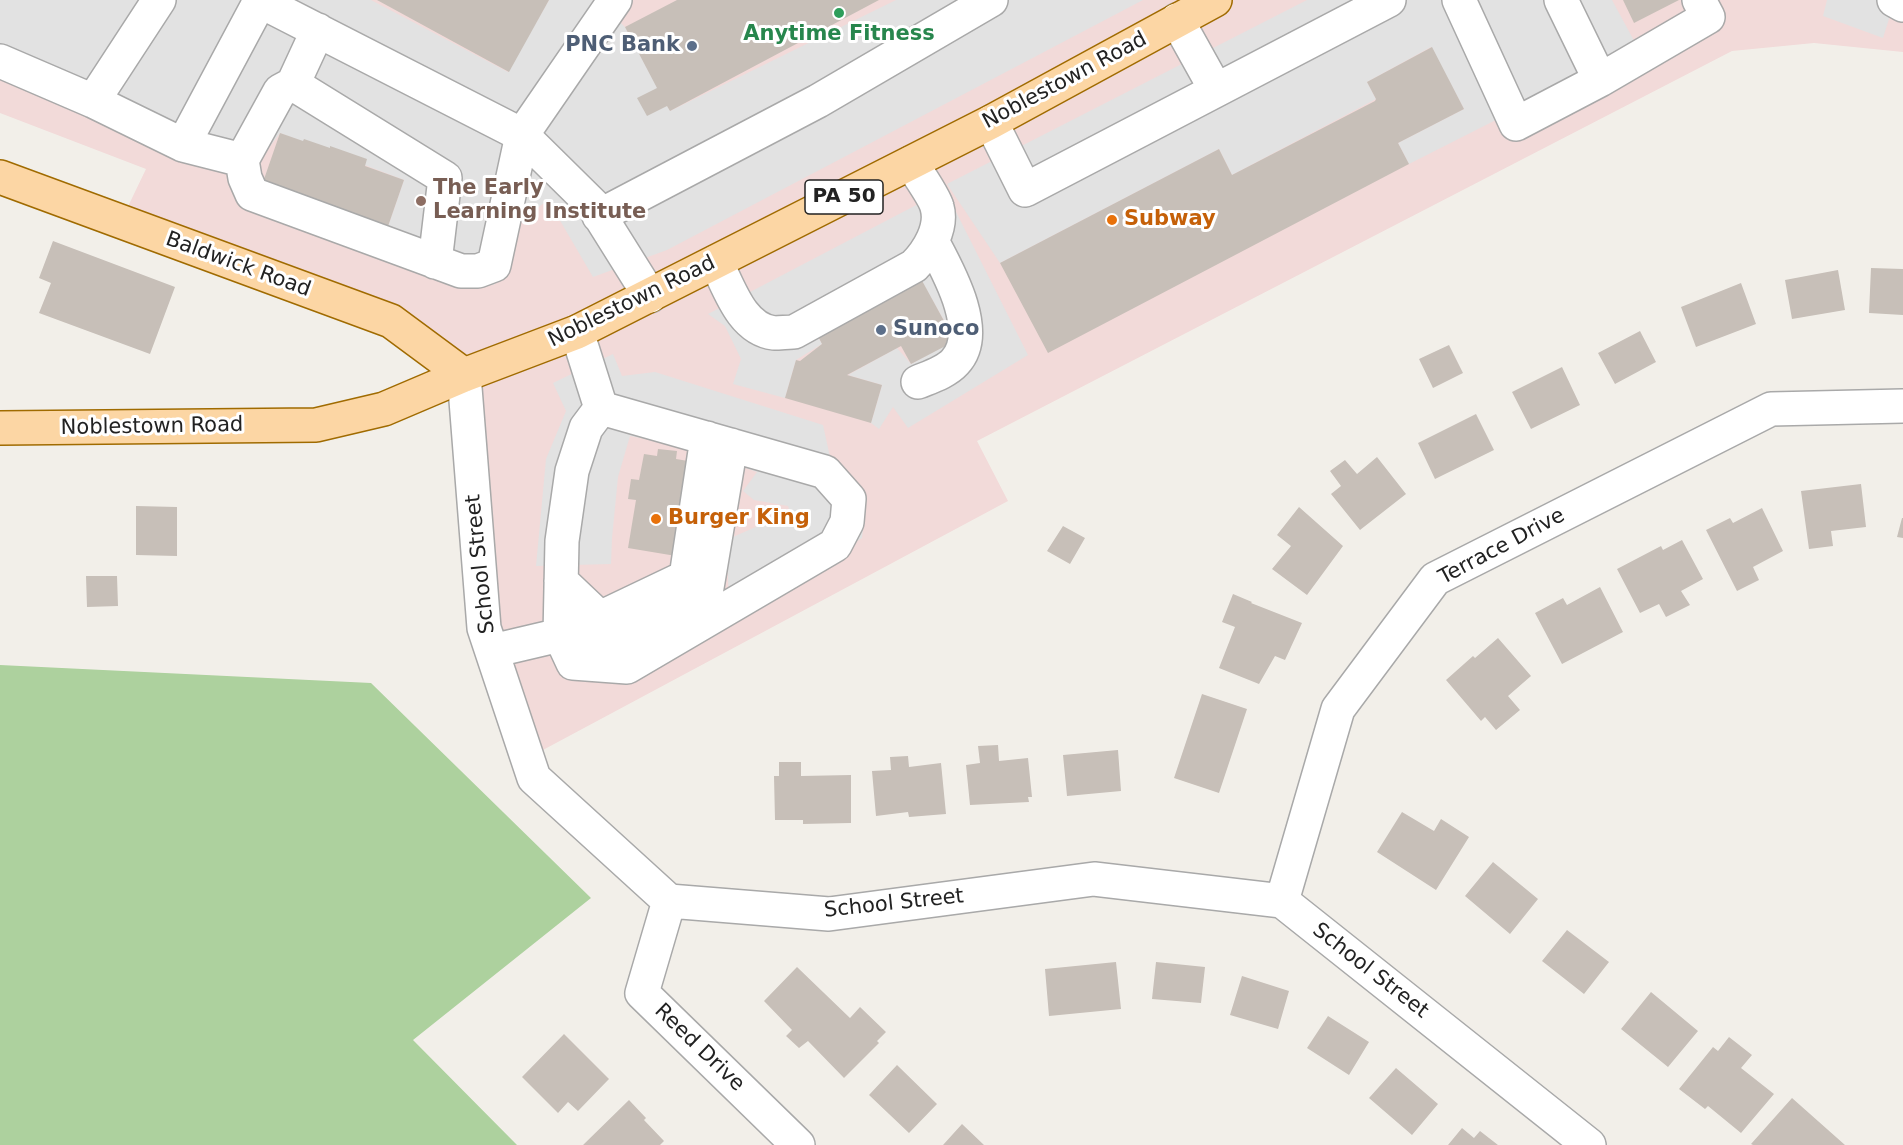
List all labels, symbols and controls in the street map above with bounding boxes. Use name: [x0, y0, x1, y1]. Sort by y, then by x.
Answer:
marker: Anytime Fitness: [832, 6, 846, 20]
place label: Anytime Fitness: [743, 22, 935, 48]
street label: Noblestown Road: [979, 27, 1151, 135]
place label: PNC Bank: [565, 33, 680, 59]
marker: PNC Bank: [685, 39, 699, 53]
place label: The Early Learning Institute: [433, 176, 646, 226]
road number: PA 50: [805, 180, 883, 214]
marker: The Early Learning Institute: [414, 194, 428, 208]
place label: Subway: [1124, 207, 1216, 233]
marker: Subway: [1105, 213, 1119, 227]
street label: Baldwick Road: [162, 227, 314, 303]
street label: Noblestown Road: [544, 251, 720, 353]
place label: Sunoco: [893, 317, 979, 343]
marker: Sunoco: [874, 323, 888, 337]
street label: Noblestown Road: [61, 413, 243, 441]
street label: School Street: [461, 493, 501, 635]
street label: Terrace Drive: [1435, 503, 1569, 591]
place label: Burger King: [668, 506, 810, 532]
marker: Burger King: [649, 512, 663, 526]
street label: School Street: [823, 884, 965, 924]
street label: School Street: [1307, 918, 1433, 1024]
street label: Reed Drive: [649, 999, 749, 1097]

